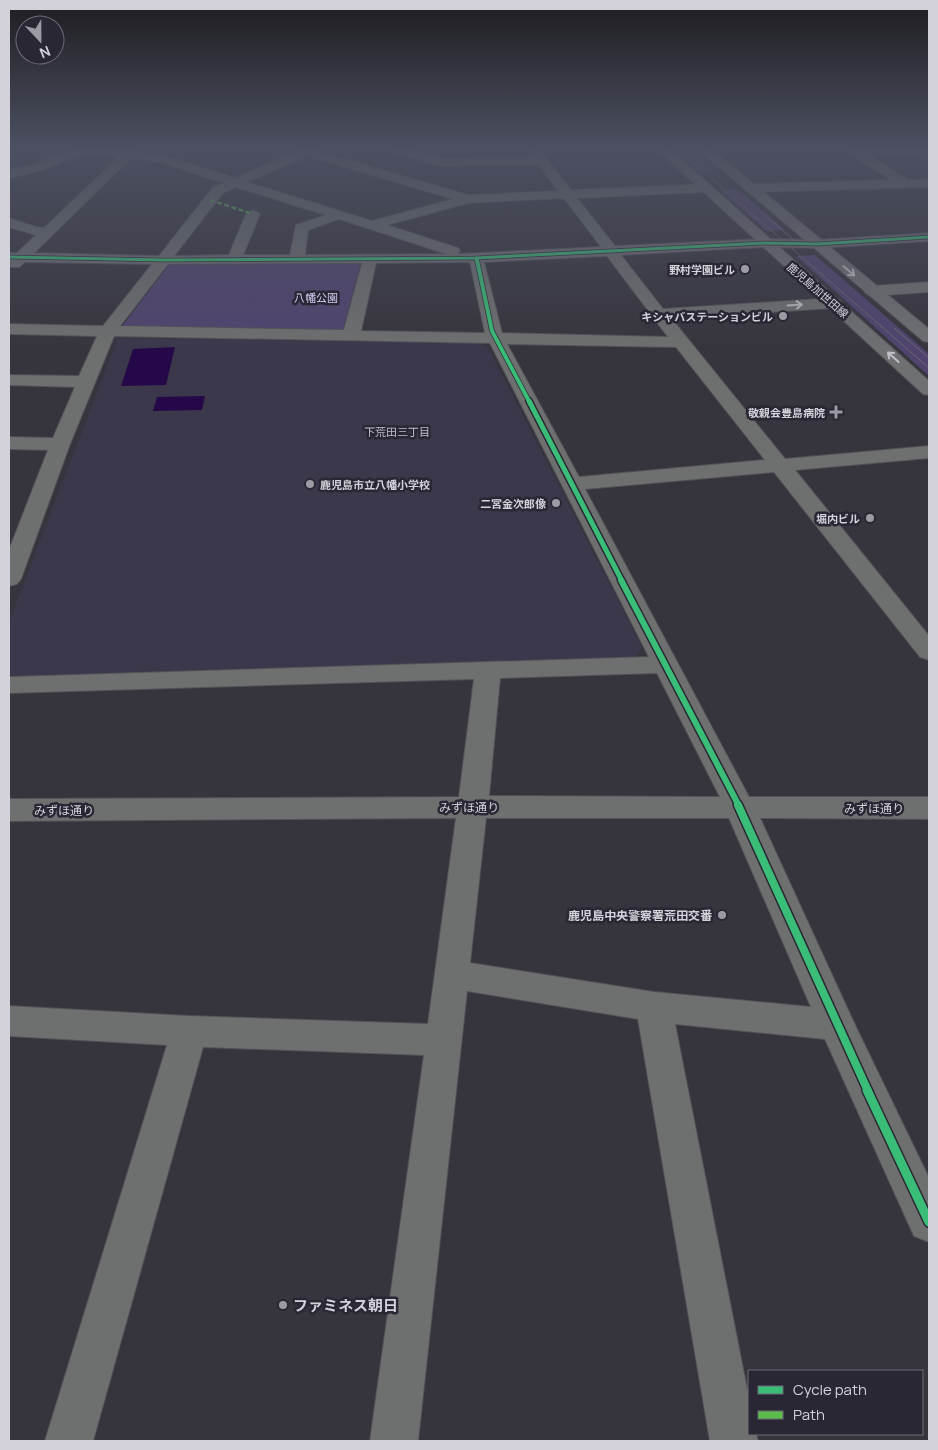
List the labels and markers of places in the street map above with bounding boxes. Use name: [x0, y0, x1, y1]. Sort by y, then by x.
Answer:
place label: 野村学園ビル: [669, 262, 735, 277]
marker: 野村学園ビル: [739, 263, 751, 275]
place label: キシャバステーションビル: [641, 309, 773, 324]
marker: キシャバステーションビル: [777, 310, 789, 322]
place label: 敬親会豊島病院: [748, 405, 825, 420]
marker: 敬親会豊島病院: [829, 405, 843, 419]
place label: 鹿児島市立八幡小学校: [320, 477, 430, 492]
marker: 鹿児島市立八幡小学校: [304, 478, 316, 490]
place label: 二宮金次郎像: [480, 496, 546, 511]
marker: 二宮金次郎像: [550, 497, 562, 509]
place label: 堀内ビル: [816, 511, 860, 526]
marker: 堀内ビル: [864, 512, 876, 524]
place label: 鹿児島中央警察署荒田交番: [568, 907, 713, 924]
marker: 鹿児島中央警察署荒田交番: [716, 909, 728, 921]
place label: ファミネス朝日: [293, 1295, 398, 1316]
marker: ファミネス朝日: [277, 1299, 289, 1311]

